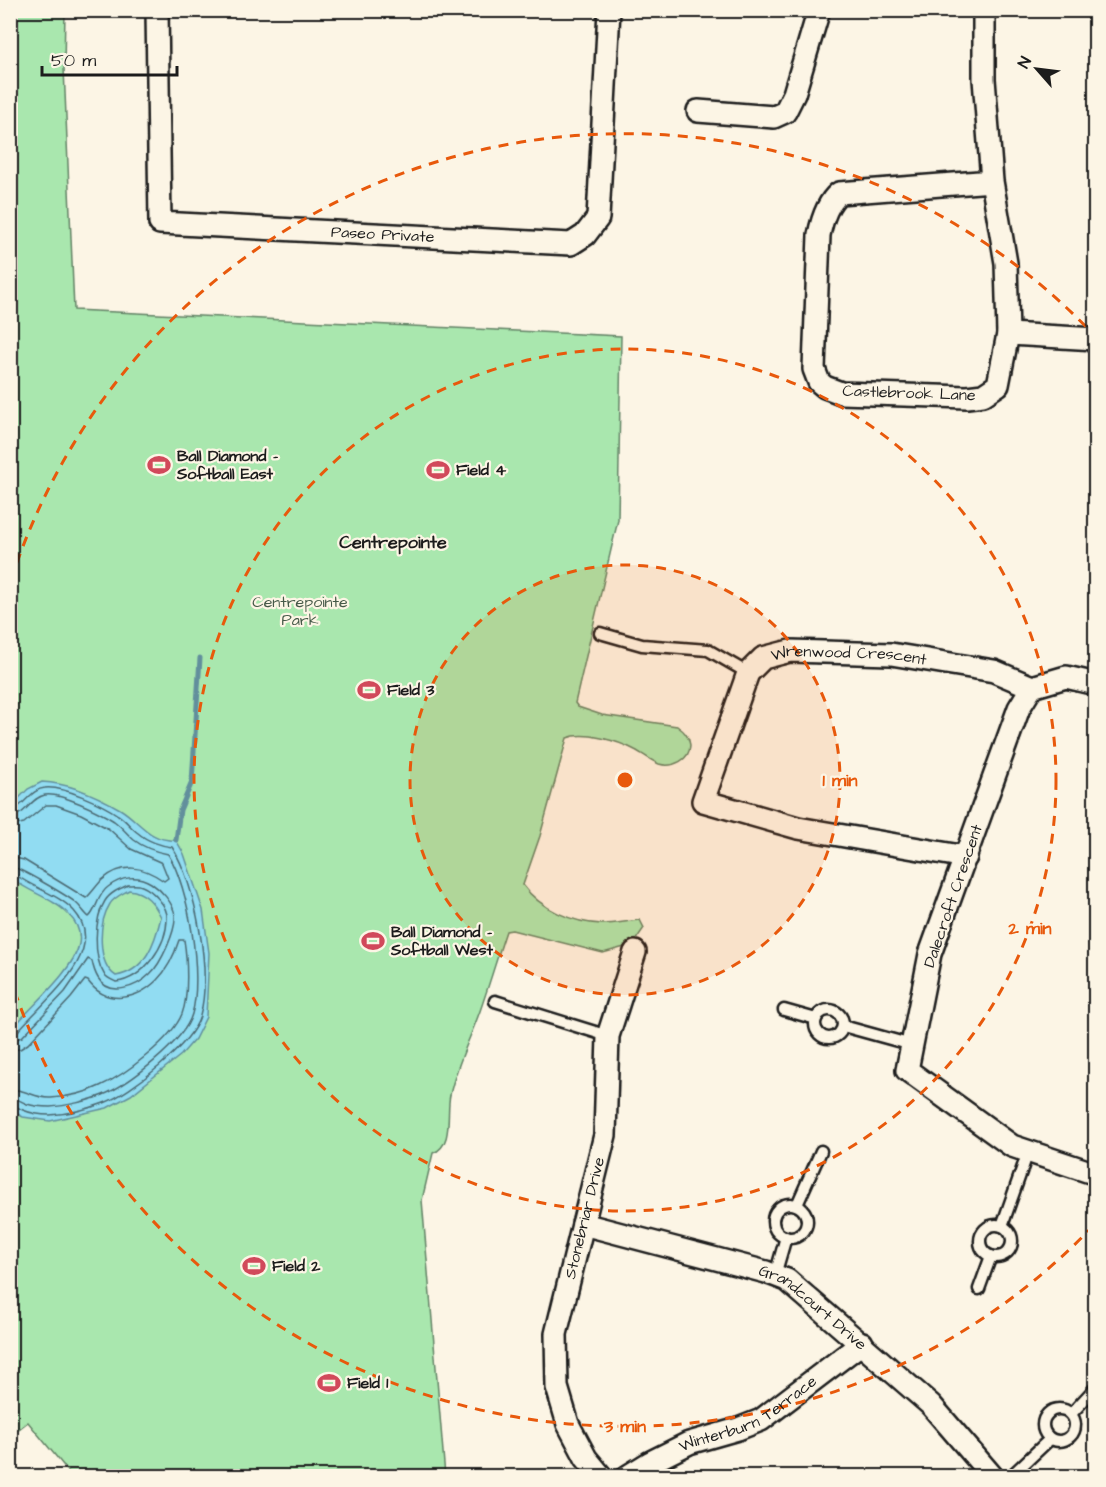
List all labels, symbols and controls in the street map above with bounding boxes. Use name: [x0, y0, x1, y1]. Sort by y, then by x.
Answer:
scale bar: [42, 39, 177, 77]
north arrow: [1007, 39, 1067, 99]
text: 50 m: [51, 48, 96, 73]
text: N: [1013, 53, 1037, 72]
street label: Paseo Private: [330, 221, 435, 248]
street label: Castlebrook Lane: [842, 380, 976, 406]
place label: Ball Diamond - Softball East: [176, 445, 278, 485]
sports icon: Ball Diamond - Softball East: [146, 452, 172, 478]
sports icon: Field 4: [425, 457, 451, 483]
place label: Field 4: [456, 459, 506, 481]
district label: Centrepointe: [339, 530, 447, 555]
park label: Centrepointe Park: [252, 591, 348, 631]
street label: Wrenwood Crescent: [769, 640, 929, 671]
sports icon: Field 3: [356, 677, 382, 703]
place label: Field 3: [387, 679, 435, 701]
text: 1 min: [822, 768, 858, 793]
centre of rings: [615, 770, 635, 790]
street label: Dalecroft Crescent: [918, 821, 988, 971]
text: 2 min: [1007, 916, 1052, 941]
place label: Ball Diamond - Softball West: [390, 921, 494, 961]
sports icon: Ball Diamond - Softball West: [360, 928, 386, 954]
street label: Stonebriar Drive: [559, 1155, 610, 1281]
sports icon: Field 2: [241, 1253, 267, 1279]
place label: Field 2: [272, 1255, 321, 1277]
street label: Grandcourt Drive: [756, 1260, 872, 1356]
sports icon: Field 1: [316, 1370, 342, 1396]
street label: Winterburn Terrace: [675, 1370, 822, 1457]
place label: Field 1: [347, 1372, 389, 1394]
text: 3 min: [603, 1414, 646, 1439]

